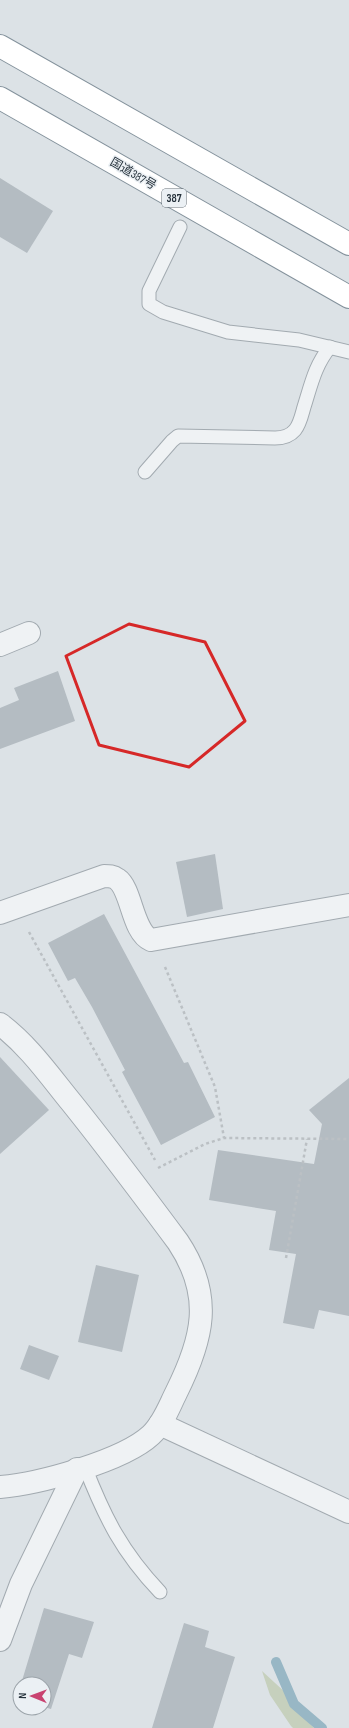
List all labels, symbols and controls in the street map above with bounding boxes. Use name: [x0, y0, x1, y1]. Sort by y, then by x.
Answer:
street label: 国道387号: [107, 155, 159, 193]
road number: 387: [162, 189, 186, 207]
north arrow: [12, 1676, 52, 1716]
text: N: [16, 1693, 29, 1699]

